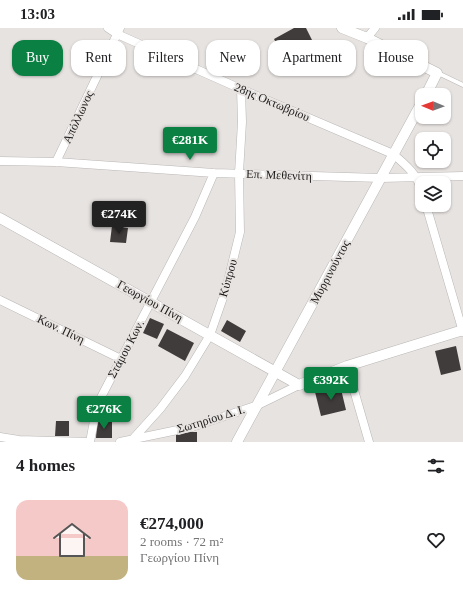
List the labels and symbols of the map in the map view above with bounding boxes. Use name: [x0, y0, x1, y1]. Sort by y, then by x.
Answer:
street label: 28ης Οκτωβρίου: [232, 80, 312, 124]
street label: Απόλλωνος: [60, 88, 96, 146]
north arrow: [415, 88, 451, 124]
pin: €281K: [162, 127, 218, 161]
street label: Επ. Μεθενίτη: [246, 167, 312, 183]
pin: €274K: [91, 201, 147, 235]
street label: Μυρρινούντος: [307, 238, 353, 306]
street label: Κύπρου: [216, 257, 240, 298]
street label: Γεωργίου Πίνη: [115, 277, 185, 325]
street label: Κων. Πίνη: [35, 311, 87, 347]
street label: Στάμου Κων.: [105, 318, 147, 380]
pin: €392K: [303, 367, 359, 401]
pin: €276K: [76, 396, 132, 430]
street label: Σωτηρίου Δ. Ι.: [175, 402, 247, 436]

